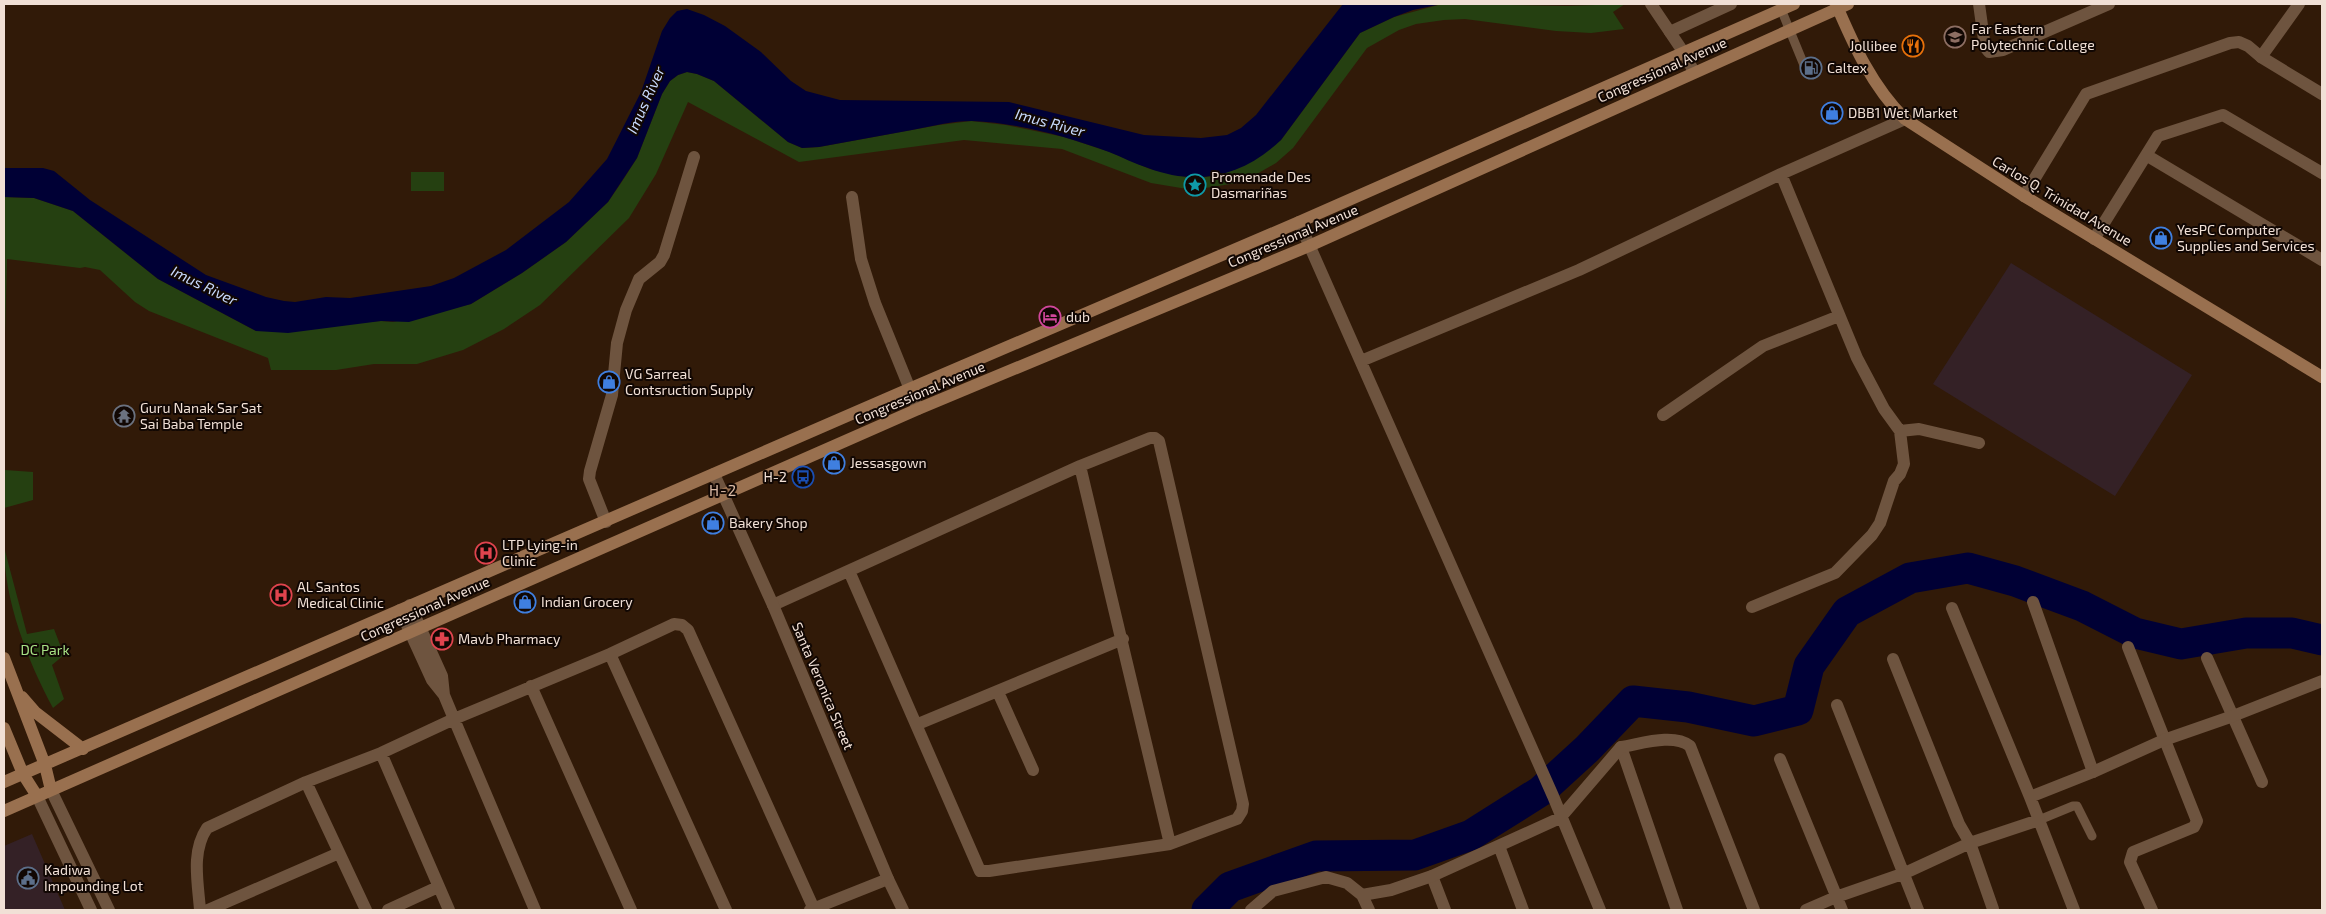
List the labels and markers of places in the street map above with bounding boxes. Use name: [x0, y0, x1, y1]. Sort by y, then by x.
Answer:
place label: Far Eastern Polytechnic College: [1971, 20, 2095, 53]
school or university icon: Far Eastern Polytechnic College: [1943, 25, 1967, 49]
restaurant icon: Jollibee: [1901, 34, 1925, 58]
place label: Jollibee: [1849, 37, 1897, 54]
fuel station icon: Caltex: [1799, 56, 1823, 80]
place label: Caltex: [1827, 59, 1868, 76]
shop icon: DBB1 Wet Market: [1820, 101, 1844, 125]
place label: DBB1 Wet Market: [1848, 104, 1958, 121]
place label: Promenade Des Dasmariñas: [1211, 168, 1311, 201]
place icon: Promenade Des Dasmariñas: [1183, 173, 1207, 197]
place label: YesPC Computer Supplies and Services: [2177, 221, 2315, 254]
shop icon: YesPC Computer Supplies and Services: [2149, 226, 2173, 250]
hotel icon: dub: [1038, 305, 1062, 329]
place label: dub: [1066, 308, 1090, 325]
place label: VG Sarreal Contsruction Supply: [625, 365, 754, 398]
shop icon: VG Sarreal Contsruction Supply: [597, 370, 621, 394]
place label: Guru Nanak Sar Sat Sai Baba Temple: [140, 399, 262, 432]
temple icon: Guru Nanak Sar Sat Sai Baba Temple: [112, 404, 136, 428]
shop icon: Jessasgown: [822, 451, 846, 475]
place label: Jessasgown: [850, 454, 927, 471]
bus stop icon: H-2: [791, 465, 815, 489]
place label: H-2: [763, 468, 787, 485]
shop icon: Bakery Shop: [701, 511, 725, 535]
place label: Bakery Shop: [729, 514, 808, 531]
place label: LTP Lying-in Clinic: [502, 536, 578, 569]
hospital icon: LTP Lying-in Clinic: [474, 541, 498, 565]
place label: AL Santos Medical Clinic: [297, 578, 384, 611]
hospital icon: AL Santos Medical Clinic: [269, 583, 293, 607]
shop icon: Indian Grocery: [513, 590, 537, 614]
place label: Indian Grocery: [541, 593, 633, 610]
pharmacy icon: Mavb Pharmacy: [430, 627, 454, 651]
place label: Mavb Pharmacy: [458, 630, 561, 647]
place label: Kadiwa Impounding Lot: [44, 861, 143, 894]
public building icon: Kadiwa Impounding Lot: [16, 866, 40, 890]

